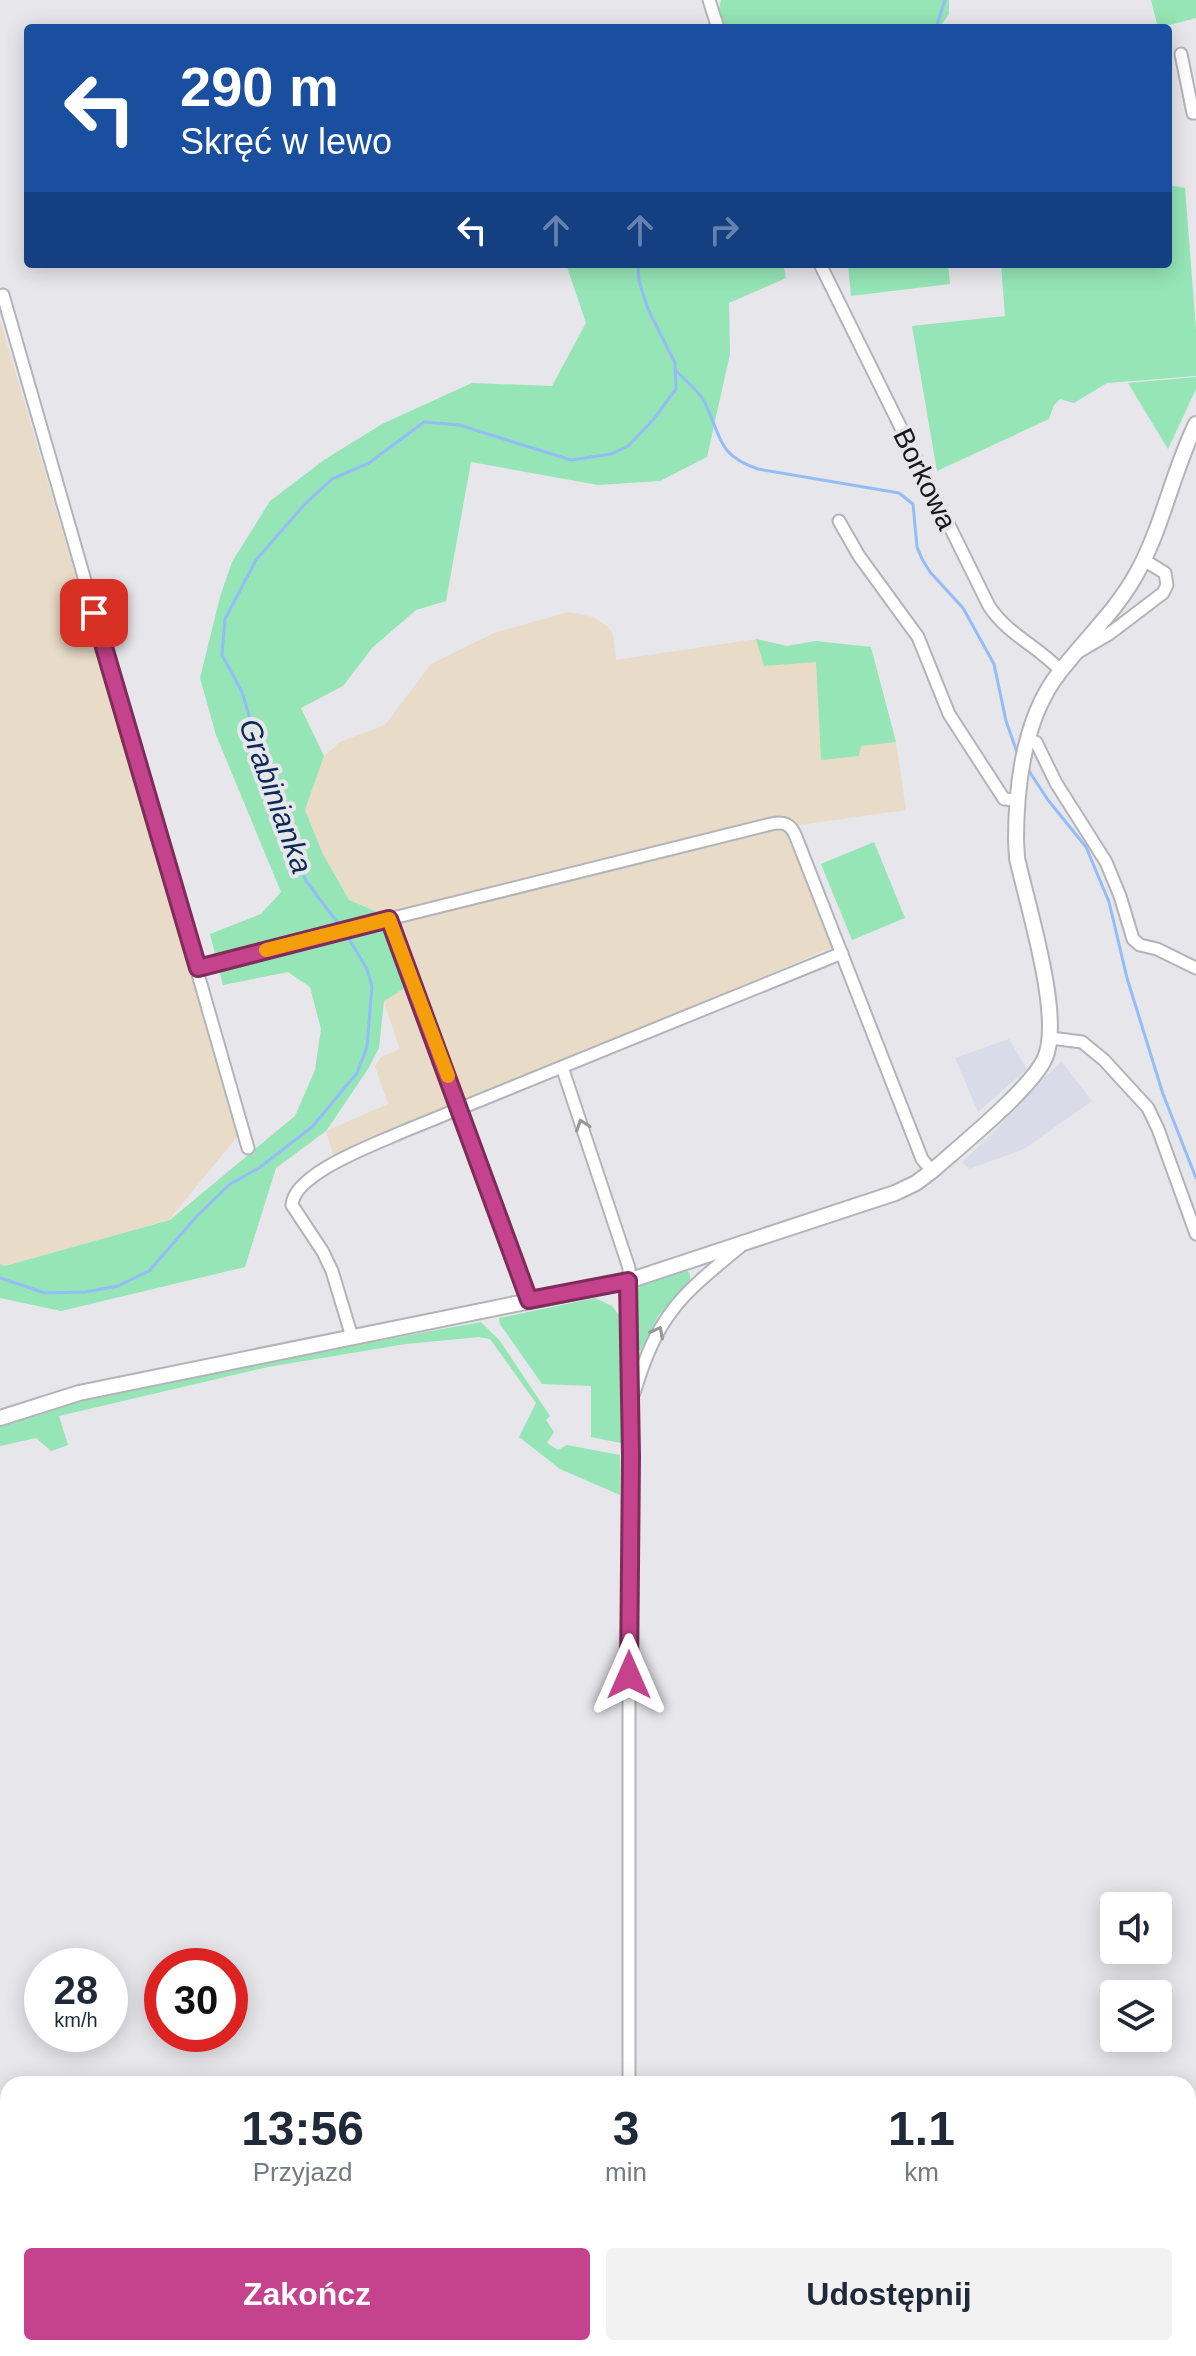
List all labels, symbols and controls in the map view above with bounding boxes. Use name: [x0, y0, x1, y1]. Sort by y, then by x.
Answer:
text: 290 m: [180, 55, 339, 118]
icon: left: [48, 56, 152, 160]
text: Skręć w lewo: [180, 121, 392, 162]
icon: left: [450, 208, 494, 252]
icon: ahead: [534, 208, 578, 252]
icon: ahead: [618, 208, 662, 252]
icon: right: [702, 208, 746, 252]
street label: Borkowa: [887, 423, 963, 535]
pin: [60, 579, 128, 647]
icon: arrive: [72, 591, 116, 635]
water label: Grabinianka: [233, 714, 319, 878]
one-way arrow: [575, 1119, 591, 1133]
one-way arrow: [648, 1326, 663, 1341]
position arrow: [587, 1633, 671, 1717]
map controls: [1100, 1892, 1172, 2052]
button: sound: [1100, 1892, 1172, 1964]
speed limit sign: 30: [144, 1948, 248, 2052]
text: 28: [54, 1968, 98, 2012]
button: layers: [1100, 1980, 1172, 2052]
text: km/h: [54, 2009, 98, 2031]
text: 13:56: [241, 2102, 364, 2155]
text: 3: [613, 2102, 639, 2155]
text: 1.1: [888, 2102, 955, 2155]
text: Przyjazd: [253, 2157, 352, 2187]
text: min: [605, 2157, 647, 2187]
text: km: [904, 2157, 939, 2187]
button: Zakończ: [24, 2248, 590, 2340]
button: Udostępnij: [606, 2248, 1172, 2340]

